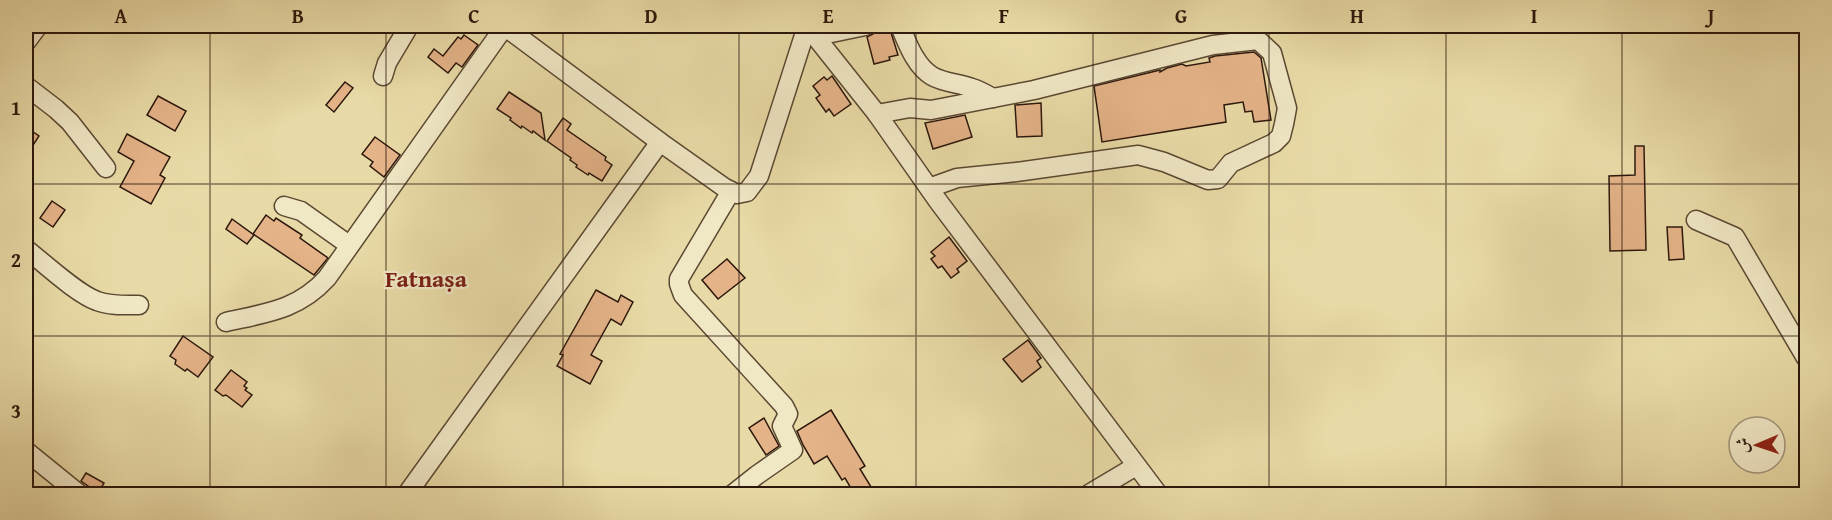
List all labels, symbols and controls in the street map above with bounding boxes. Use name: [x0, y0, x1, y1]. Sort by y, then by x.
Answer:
text: A: [115, 1, 128, 30]
text: B: [292, 1, 304, 30]
text: C: [468, 1, 480, 30]
text: D: [644, 1, 658, 30]
text: E: [823, 1, 834, 30]
text: F: [999, 1, 1009, 30]
text: G: [1175, 1, 1187, 30]
text: H: [1350, 1, 1364, 30]
text: I: [1531, 1, 1537, 30]
text: J: [1705, 1, 1715, 30]
text: 1: [11, 93, 21, 122]
text: 2: [11, 245, 21, 274]
district label: Fatnaṣa: [385, 261, 468, 296]
text: 3: [11, 396, 21, 425]
north arrow: [1727, 415, 1787, 475]
text: ش: [1730, 437, 1754, 454]

